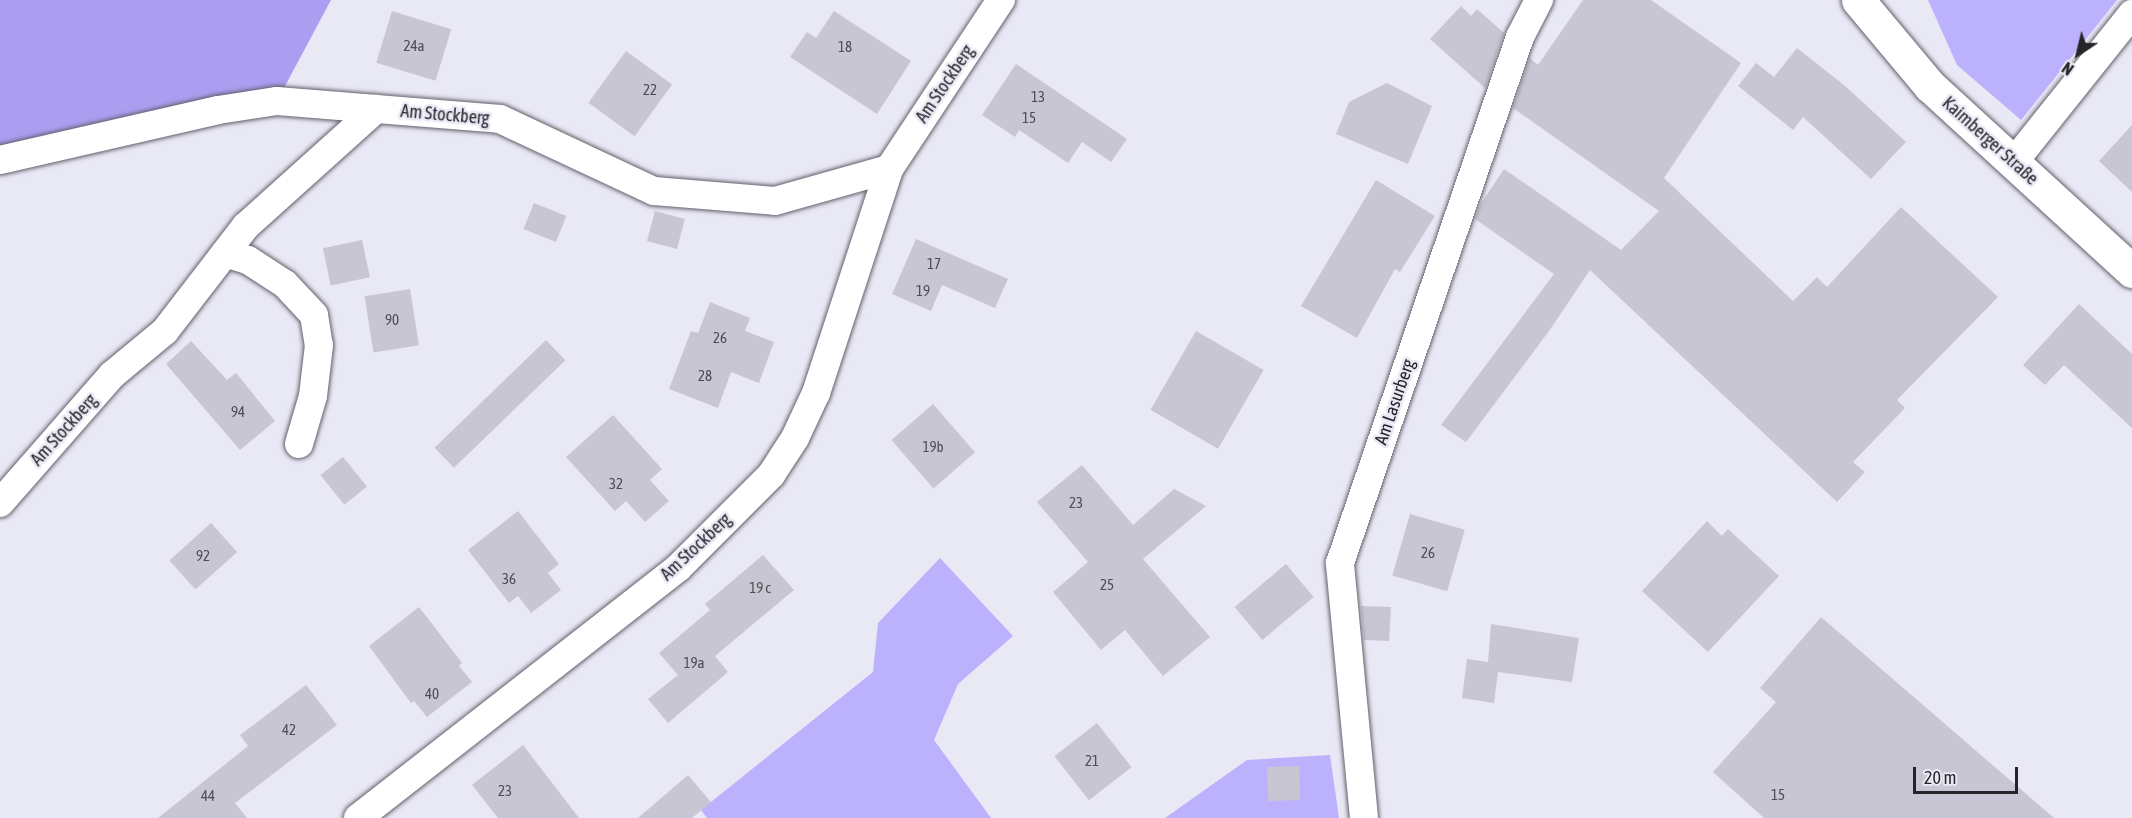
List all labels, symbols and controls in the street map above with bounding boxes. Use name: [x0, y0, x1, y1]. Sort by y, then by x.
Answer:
north arrow: [2048, 24, 2108, 84]
house number: 24a: [403, 37, 425, 55]
house number: 18: [838, 38, 852, 56]
street label: Am Stockberg: [911, 41, 979, 127]
text: N: [2059, 59, 2077, 79]
house number: 22: [643, 81, 657, 99]
house number: 13: [1031, 88, 1045, 106]
street label: Kaimberger Straße: [1938, 92, 2042, 190]
street label: Am Stockberg: [400, 100, 490, 130]
house number: 15: [1022, 109, 1036, 127]
house number: 17: [927, 255, 941, 273]
house number: 19: [916, 282, 930, 300]
house number: 90: [385, 311, 399, 329]
house number: 26: [713, 329, 727, 347]
street label: Am Lasurberg: [1370, 356, 1420, 448]
house number: 28: [698, 367, 712, 385]
street label: Am Stockberg: [26, 390, 102, 470]
house number: 94: [231, 403, 245, 421]
house number: 19b: [922, 438, 944, 456]
house number: 32: [609, 475, 623, 493]
house number: 23: [1069, 494, 1083, 512]
street label: Am Stockberg: [656, 509, 736, 585]
house number: 26: [1421, 544, 1435, 562]
house number: 92: [196, 547, 210, 565]
house number: 36: [502, 570, 516, 588]
house number: 25: [1100, 576, 1114, 594]
house number: 19 c: [749, 579, 771, 597]
house number: 19a: [683, 654, 705, 672]
house number: 40: [425, 685, 439, 703]
house number: 42: [282, 721, 296, 739]
house number: 21: [1085, 752, 1099, 770]
scale bar: [1916, 755, 2021, 793]
text: 20 m: [1924, 767, 1956, 788]
house number: 23: [498, 782, 512, 800]
house number: 15: [1771, 786, 1785, 804]
house number: 44: [201, 787, 215, 805]

